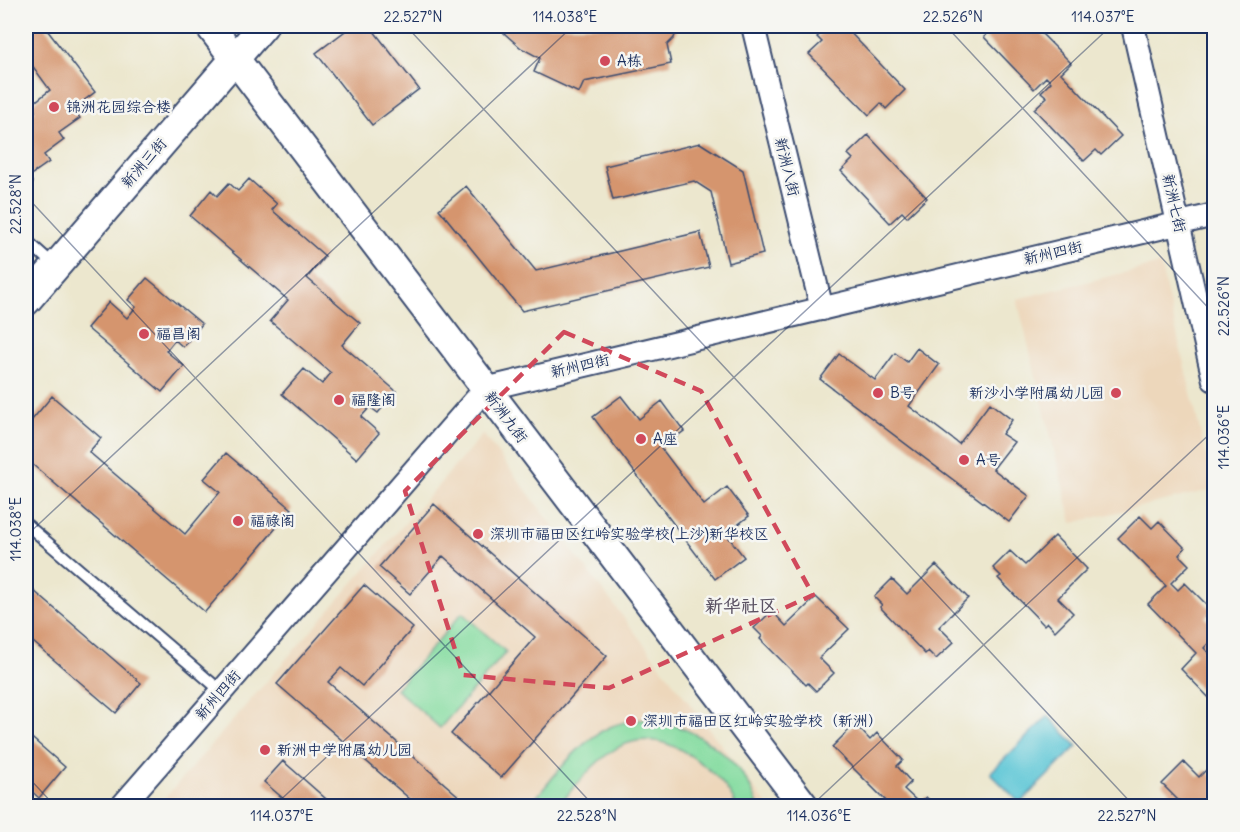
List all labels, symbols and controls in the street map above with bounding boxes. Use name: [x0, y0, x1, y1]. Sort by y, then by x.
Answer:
text: 22.527°N: [383, 7, 443, 26]
text: 114.038°E: [533, 7, 597, 26]
text: 22.526°N: [923, 7, 983, 26]
text: 114.037°E: [1071, 7, 1135, 26]
place label: A栋: [617, 51, 642, 70]
marker: A栋: [598, 54, 612, 68]
place label: 锦洲花园综合楼: [66, 97, 171, 116]
marker: 锦洲花园综合楼: [47, 100, 61, 114]
street label: 新洲三街: [117, 134, 170, 192]
street label: 新洲八街: [771, 135, 804, 198]
street label: 新洲七街: [1158, 172, 1190, 234]
text: 22.528°N: [6, 174, 25, 234]
street label: 新州四街: [1022, 237, 1084, 269]
text: 22.526°N: [1214, 276, 1233, 336]
place label: 福昌阁: [156, 324, 201, 343]
marker: 福昌阁: [137, 327, 151, 341]
street label: 新州四街: [549, 350, 611, 382]
place label: B号: [890, 383, 915, 402]
place label: 新沙小学附属幼儿园: [969, 383, 1104, 402]
marker: B号: [871, 386, 885, 400]
marker: 新沙小学附属幼儿园: [1109, 386, 1123, 400]
street label: 新洲九街: [481, 387, 532, 446]
place label: 福隆阁: [351, 390, 396, 409]
marker: 福隆阁: [332, 393, 346, 407]
text: 114.036°E: [1214, 405, 1233, 469]
place label: A座: [653, 429, 678, 448]
marker: A座: [634, 432, 648, 446]
place label: A号: [976, 450, 1001, 469]
marker: A号: [957, 453, 971, 467]
text: 114.038°E: [6, 497, 25, 561]
place label: 福禄阁: [250, 511, 295, 530]
marker: 福禄阁: [231, 514, 245, 528]
place label: 深圳市福田区红岭实验学校(上沙)新华校区: [490, 524, 769, 543]
marker: 深圳市福田区红岭实验学校(上沙)新华校区: [471, 527, 485, 541]
district label: 新华社区: [705, 594, 777, 617]
street label: 新州四街: [191, 666, 244, 724]
place label: 深圳市福田区红岭实验学校（新洲）: [643, 711, 883, 730]
marker: 深圳市福田区红岭实验学校（新洲）: [624, 714, 638, 728]
place label: 新洲中学附属幼儿园: [277, 740, 412, 759]
marker: 新洲中学附属幼儿园: [258, 743, 272, 757]
text: 114.037°E: [250, 806, 314, 825]
text: 22.528°N: [557, 806, 617, 825]
text: 114.036°E: [787, 806, 851, 825]
text: 22.527°N: [1097, 806, 1157, 825]

